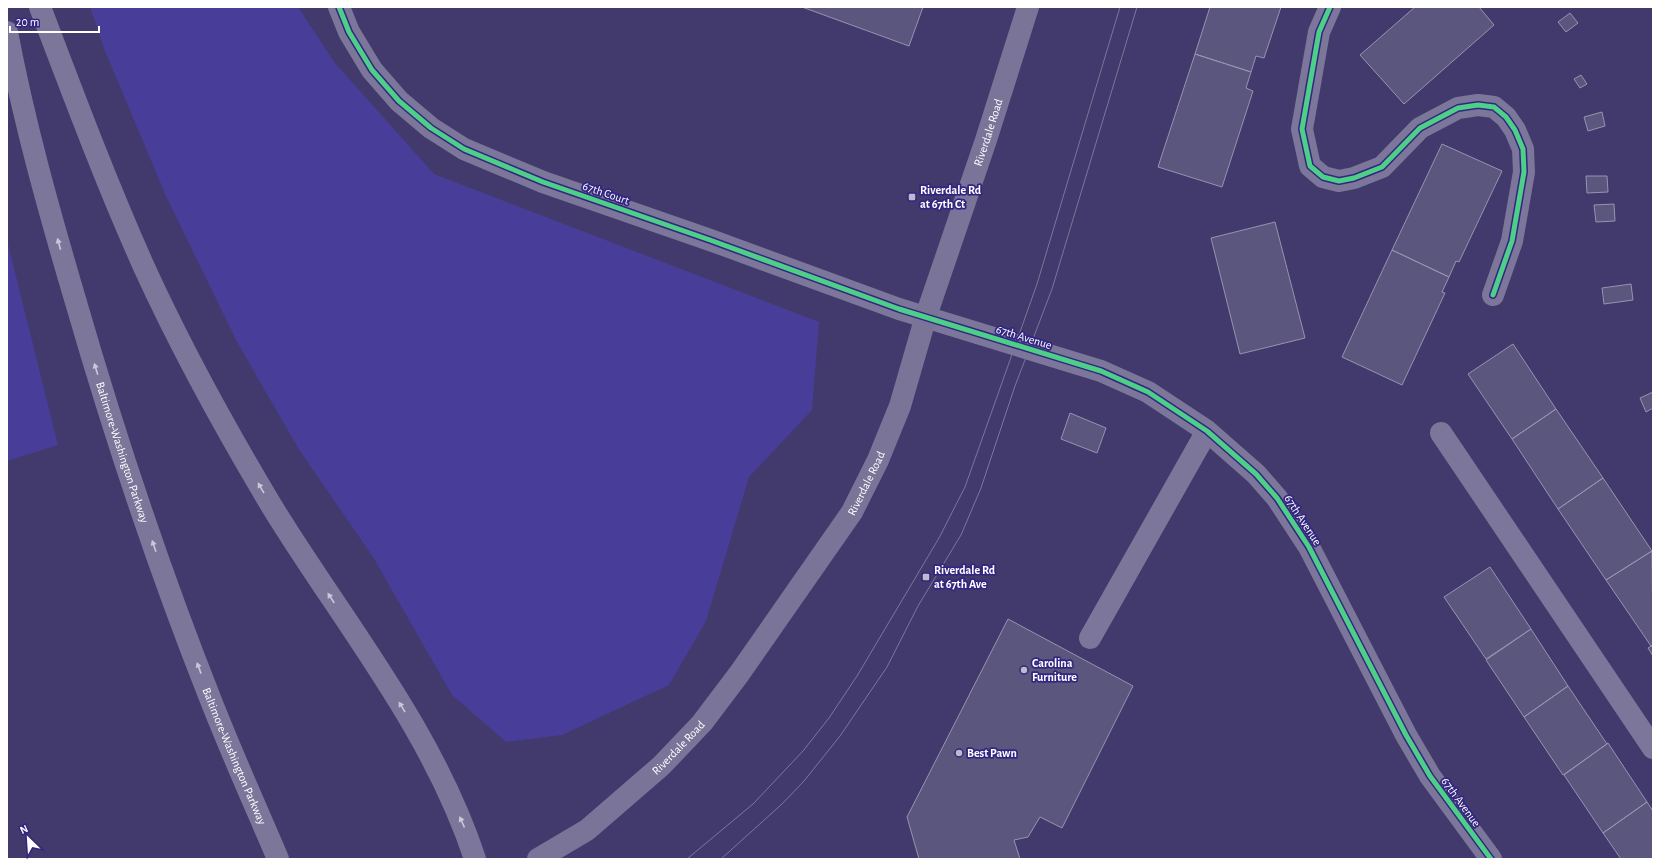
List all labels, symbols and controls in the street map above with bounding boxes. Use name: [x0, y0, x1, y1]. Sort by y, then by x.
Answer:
scale bar: [10, 8, 99, 34]
text: 20 m: [16, 16, 39, 28]
street label: Riverdale Road: [972, 97, 1005, 168]
street label: 67th Court: [581, 179, 631, 207]
place label: Riverdale Rd at 67th Ct: [920, 184, 982, 210]
marker: Riverdale Rd at 67th Ct: [907, 192, 917, 202]
one-way arrow: [56, 238, 62, 250]
street label: 67th Avenue: [995, 323, 1053, 351]
one-way arrow: [92, 363, 98, 375]
street label: Baltimore-Washington Parkway: [94, 380, 151, 525]
street label: Riverdale Road: [845, 450, 887, 518]
one-way arrow: [258, 482, 265, 494]
street label: 67th Avenue: [1282, 493, 1324, 547]
one-way arrow: [151, 539, 157, 551]
place label: Riverdale Rd at 67th Ave: [934, 564, 996, 590]
marker: Riverdale Rd at 67th Ave: [921, 572, 931, 582]
one-way arrow: [327, 593, 335, 603]
place label: Carolina Furniture: [1032, 657, 1077, 683]
one-way arrow: [195, 661, 201, 673]
marker: Carolina Furniture: [1019, 665, 1029, 675]
street label: Baltimore-Washington Parkway: [200, 686, 268, 827]
one-way arrow: [399, 701, 406, 713]
street label: Riverdale Road: [650, 718, 707, 777]
place label: Best Pawn: [967, 747, 1017, 759]
marker: Best Pawn: [954, 748, 964, 758]
street label: 67th Avenue: [1439, 775, 1483, 829]
one-way arrow: [459, 817, 465, 828]
north arrow: [8, 818, 48, 858]
text: N: [18, 823, 30, 836]

